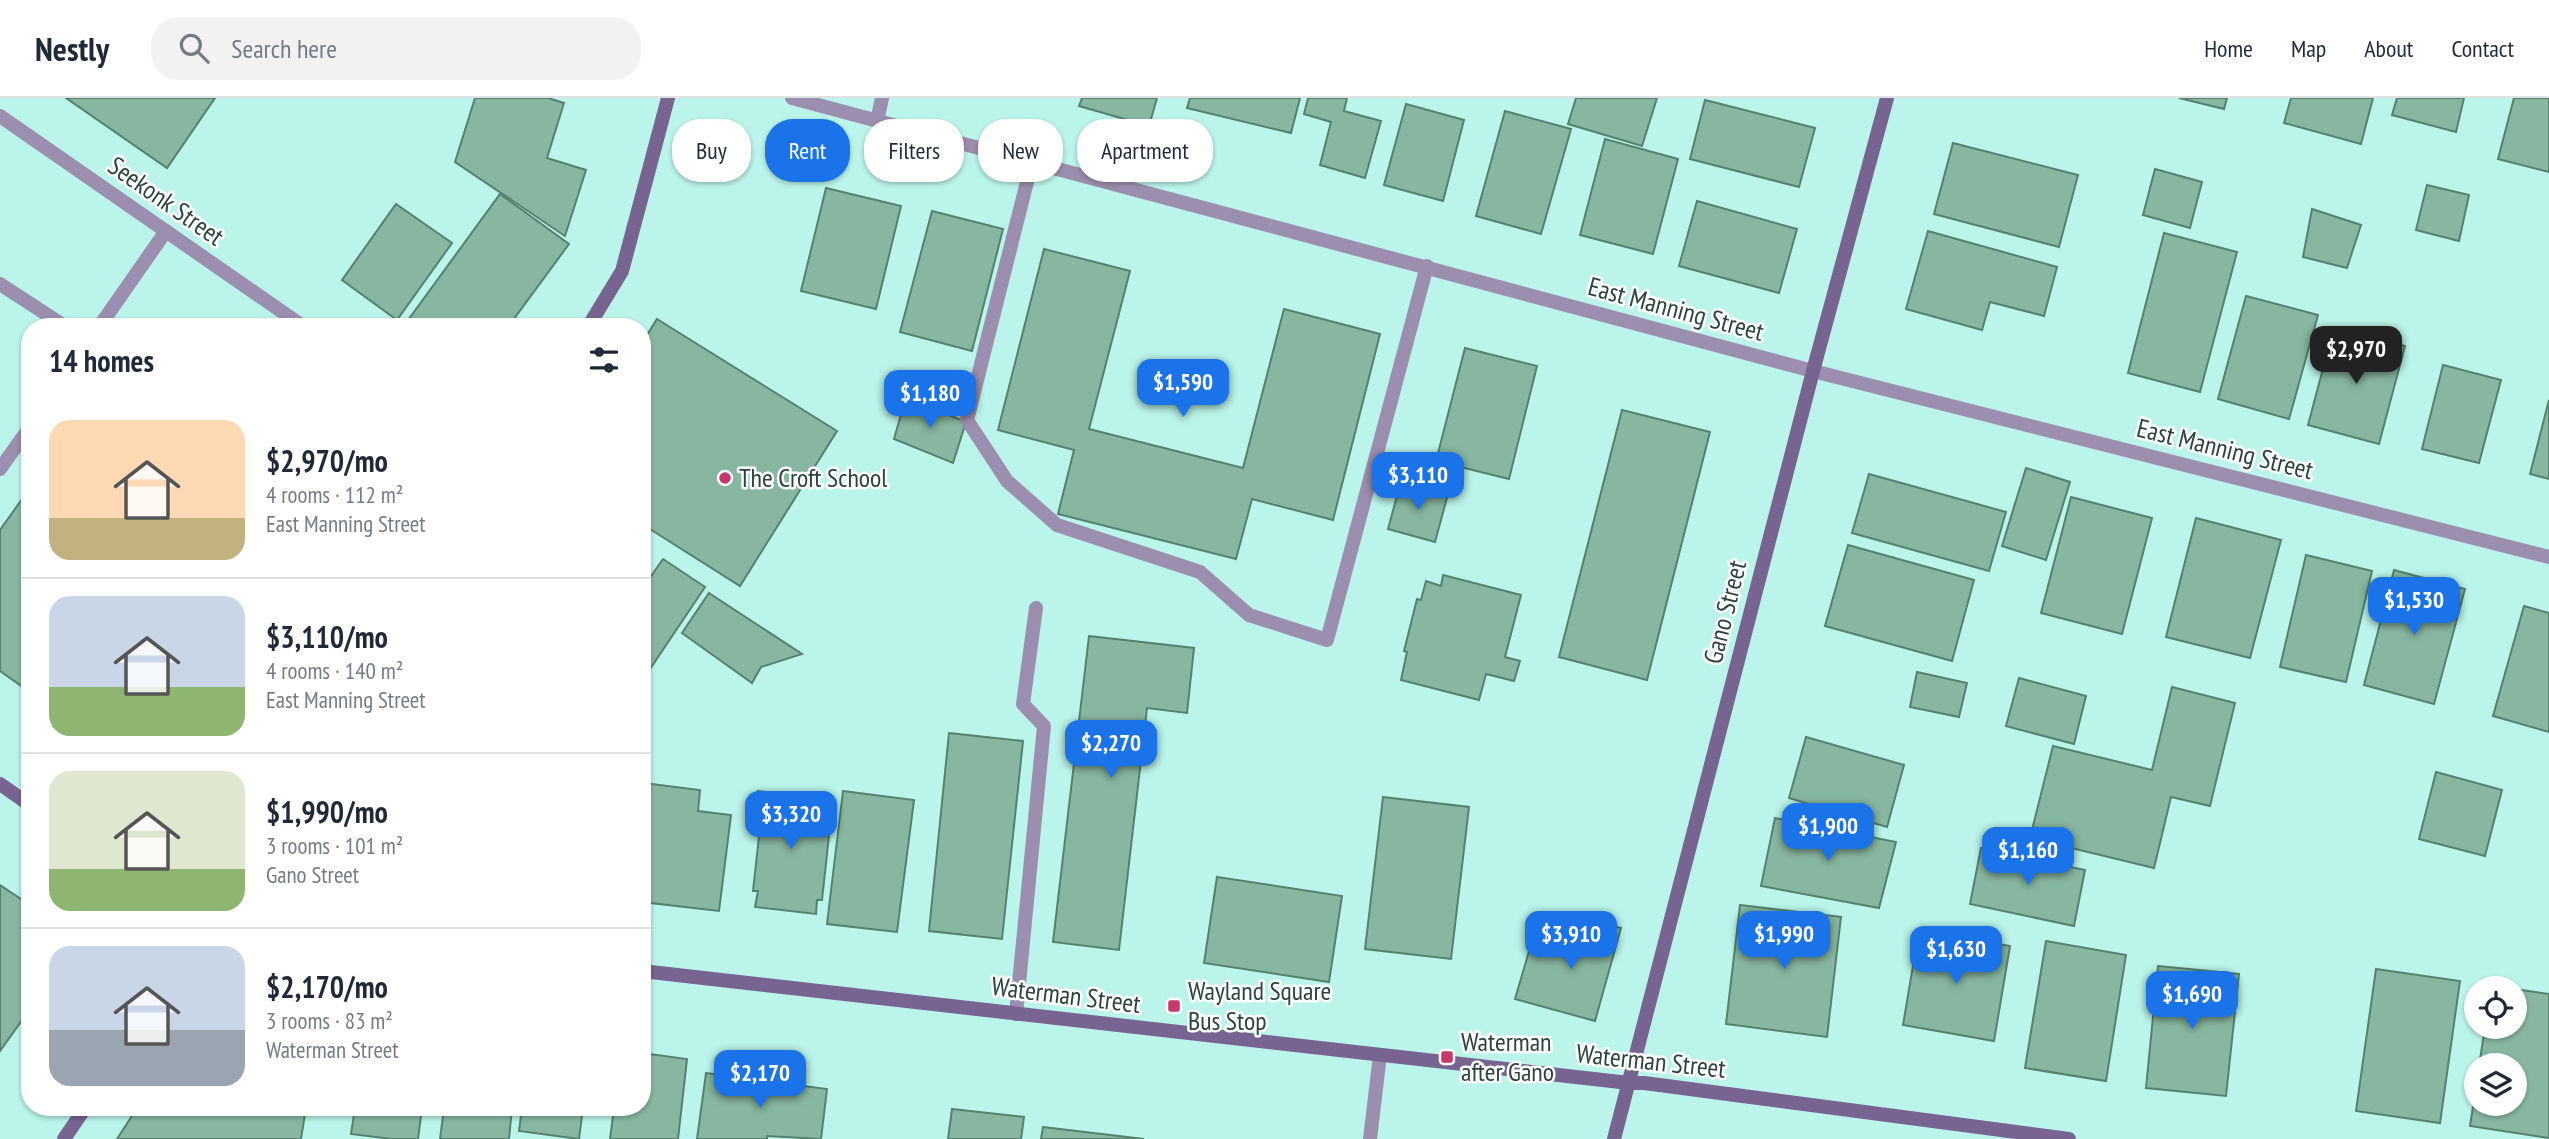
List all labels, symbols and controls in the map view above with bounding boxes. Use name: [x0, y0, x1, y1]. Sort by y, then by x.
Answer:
search box: [151, 17, 641, 80]
text: Nestly: [35, 27, 109, 70]
icon: search: [175, 29, 213, 67]
text: Search here: [231, 32, 337, 65]
text: Home: [2204, 33, 2253, 64]
text: Map: [2291, 33, 2326, 64]
text: About: [2364, 33, 2413, 64]
text: Contact: [2451, 33, 2514, 64]
chip: Buy: [672, 119, 751, 182]
chip: Rent: [765, 119, 850, 182]
chip: Filters: [864, 119, 964, 182]
chip: New: [978, 119, 1063, 182]
chip: Apartment: [1077, 119, 1213, 182]
street label: Seekonk Street: [102, 149, 230, 252]
street label: East Manning Street: [1585, 269, 1768, 348]
pin: $2,970: [2299, 327, 2413, 386]
text: $2,970: [2326, 334, 2386, 363]
text: 14 homes: [49, 341, 154, 380]
icon: filters: [585, 341, 623, 379]
pin: $1,590: [1126, 360, 1240, 419]
text: $1,590: [1153, 367, 1213, 396]
pin: $1,180: [873, 370, 987, 430]
text: $1,180: [900, 378, 960, 407]
street label: East Manning Street: [2134, 411, 2317, 486]
text: $2,970/mo: [266, 441, 388, 480]
icon: home: [105, 448, 189, 532]
pin: $3,110: [1361, 452, 1475, 512]
text: $3,110: [1388, 460, 1448, 489]
place label: The Croft School: [739, 461, 887, 494]
marker: The Croft School: [717, 470, 733, 486]
text: 4 rooms · 112 m²: [266, 480, 403, 509]
text: East Manning Street: [266, 509, 426, 538]
street label: Gano Street: [1696, 557, 1753, 667]
pin: $1,530: [2357, 578, 2471, 637]
text: $1,530: [2384, 585, 2444, 614]
text: $3,110/mo: [266, 617, 388, 656]
icon: home: [105, 624, 189, 708]
text: 4 rooms · 140 m²: [266, 656, 403, 685]
text: East Manning Street: [266, 685, 426, 714]
pin: $2,270: [1054, 720, 1168, 780]
text: $2,270: [1081, 728, 1141, 757]
text: $1,990/mo: [266, 792, 388, 831]
pin: $3,320: [734, 792, 848, 851]
icon: home: [105, 799, 189, 883]
text: $3,320: [761, 799, 821, 828]
pin: $1,900: [1771, 804, 1885, 863]
text: $1,900: [1798, 811, 1858, 840]
pin: $1,160: [1971, 828, 2085, 887]
text: 3 rooms · 101 m²: [266, 831, 403, 860]
text: $1,160: [1998, 835, 2058, 864]
text: Gano Street: [266, 860, 359, 889]
pin: $3,910: [1514, 912, 1628, 971]
pin: $1,990: [1727, 912, 1841, 971]
text: $3,910: [1541, 919, 1601, 948]
text: $1,990: [1754, 919, 1814, 948]
pin: $1,630: [1899, 926, 2013, 986]
text: $1,630: [1926, 934, 1986, 963]
text: $2,170/mo: [266, 967, 388, 1006]
street label: Waterman Street: [990, 969, 1142, 1020]
pin: $1,690: [2135, 972, 2249, 1031]
icon: home: [105, 974, 189, 1058]
place label: Wayland Square Bus Stop: [1188, 974, 1331, 1037]
map controls: [2464, 976, 2527, 1116]
button: locate: [2464, 976, 2527, 1039]
text: $1,690: [2162, 979, 2222, 1008]
marker: Wayland Square Bus Stop: [1166, 998, 1182, 1014]
text: 3 rooms · 83 m²: [266, 1006, 393, 1035]
place label: Waterman after Gano: [1461, 1025, 1554, 1088]
text: Waterman Street: [266, 1035, 399, 1064]
street label: Waterman Street: [1575, 1036, 1727, 1085]
marker: Waterman after Gano: [1439, 1049, 1455, 1065]
pin: $2,170: [703, 1051, 817, 1110]
button: layers: [2464, 1053, 2527, 1116]
text: $2,170: [730, 1058, 790, 1087]

